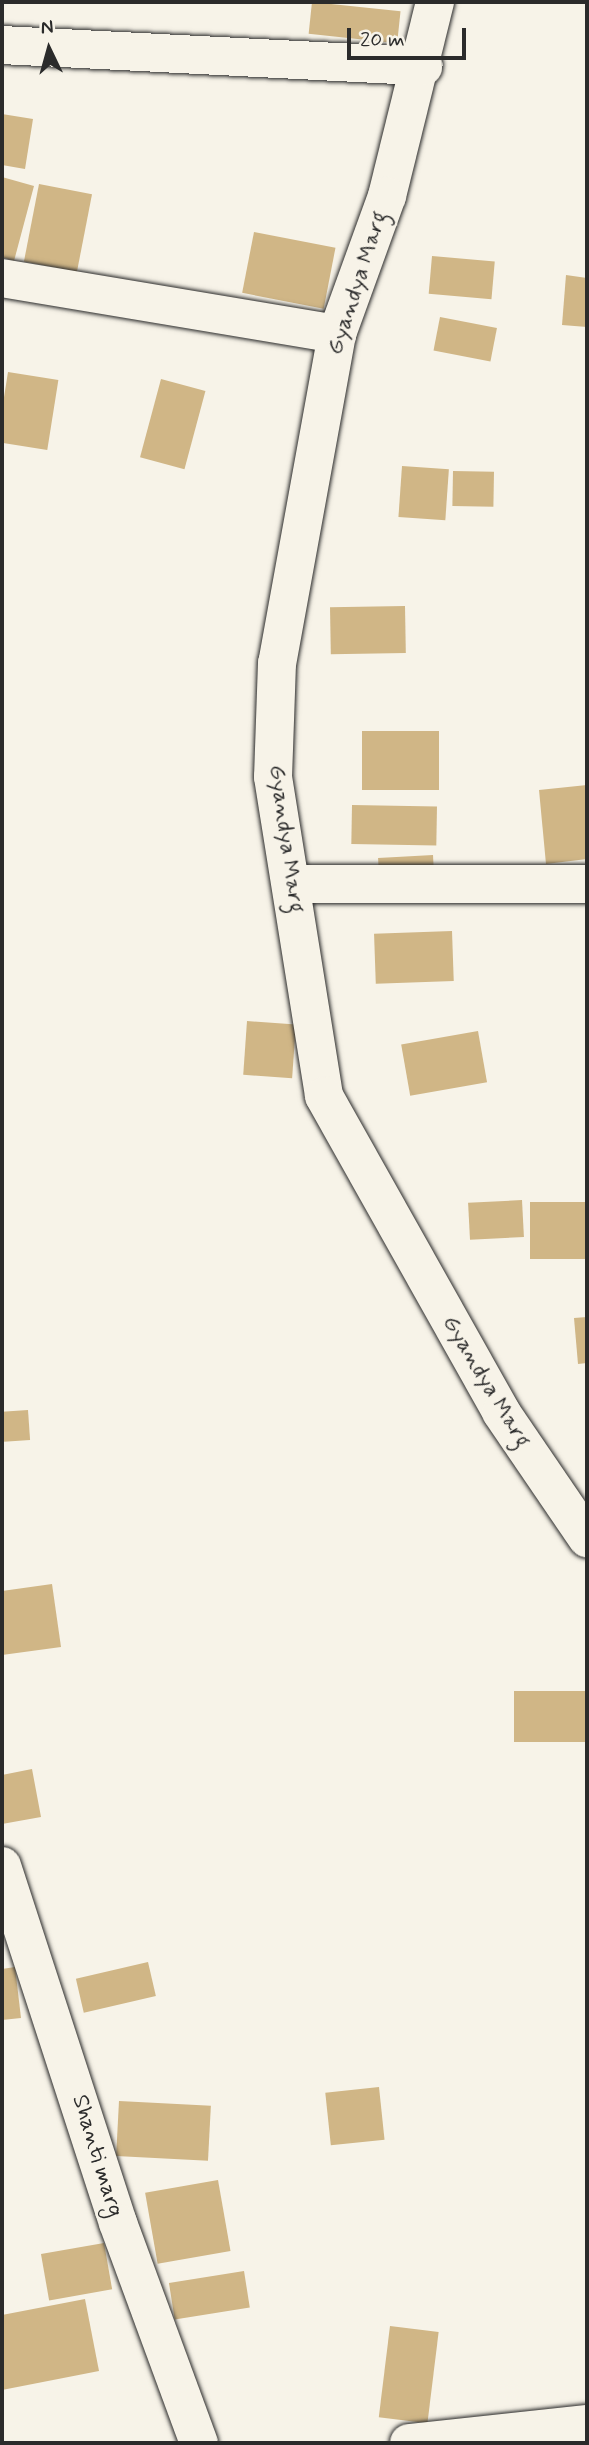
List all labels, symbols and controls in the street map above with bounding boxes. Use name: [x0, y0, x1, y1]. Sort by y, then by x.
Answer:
north arrow: [14, 14, 84, 84]
scale bar: [351, 14, 470, 58]
text: N: [40, 15, 55, 41]
text: 20 m: [360, 26, 405, 54]
street label: Gyandya Marg: [322, 208, 394, 358]
street label: Gyandya Marg: [262, 763, 310, 915]
street label: Gyandya Marg: [436, 1311, 536, 1453]
street label: Shanti marg: [65, 2091, 129, 2221]

